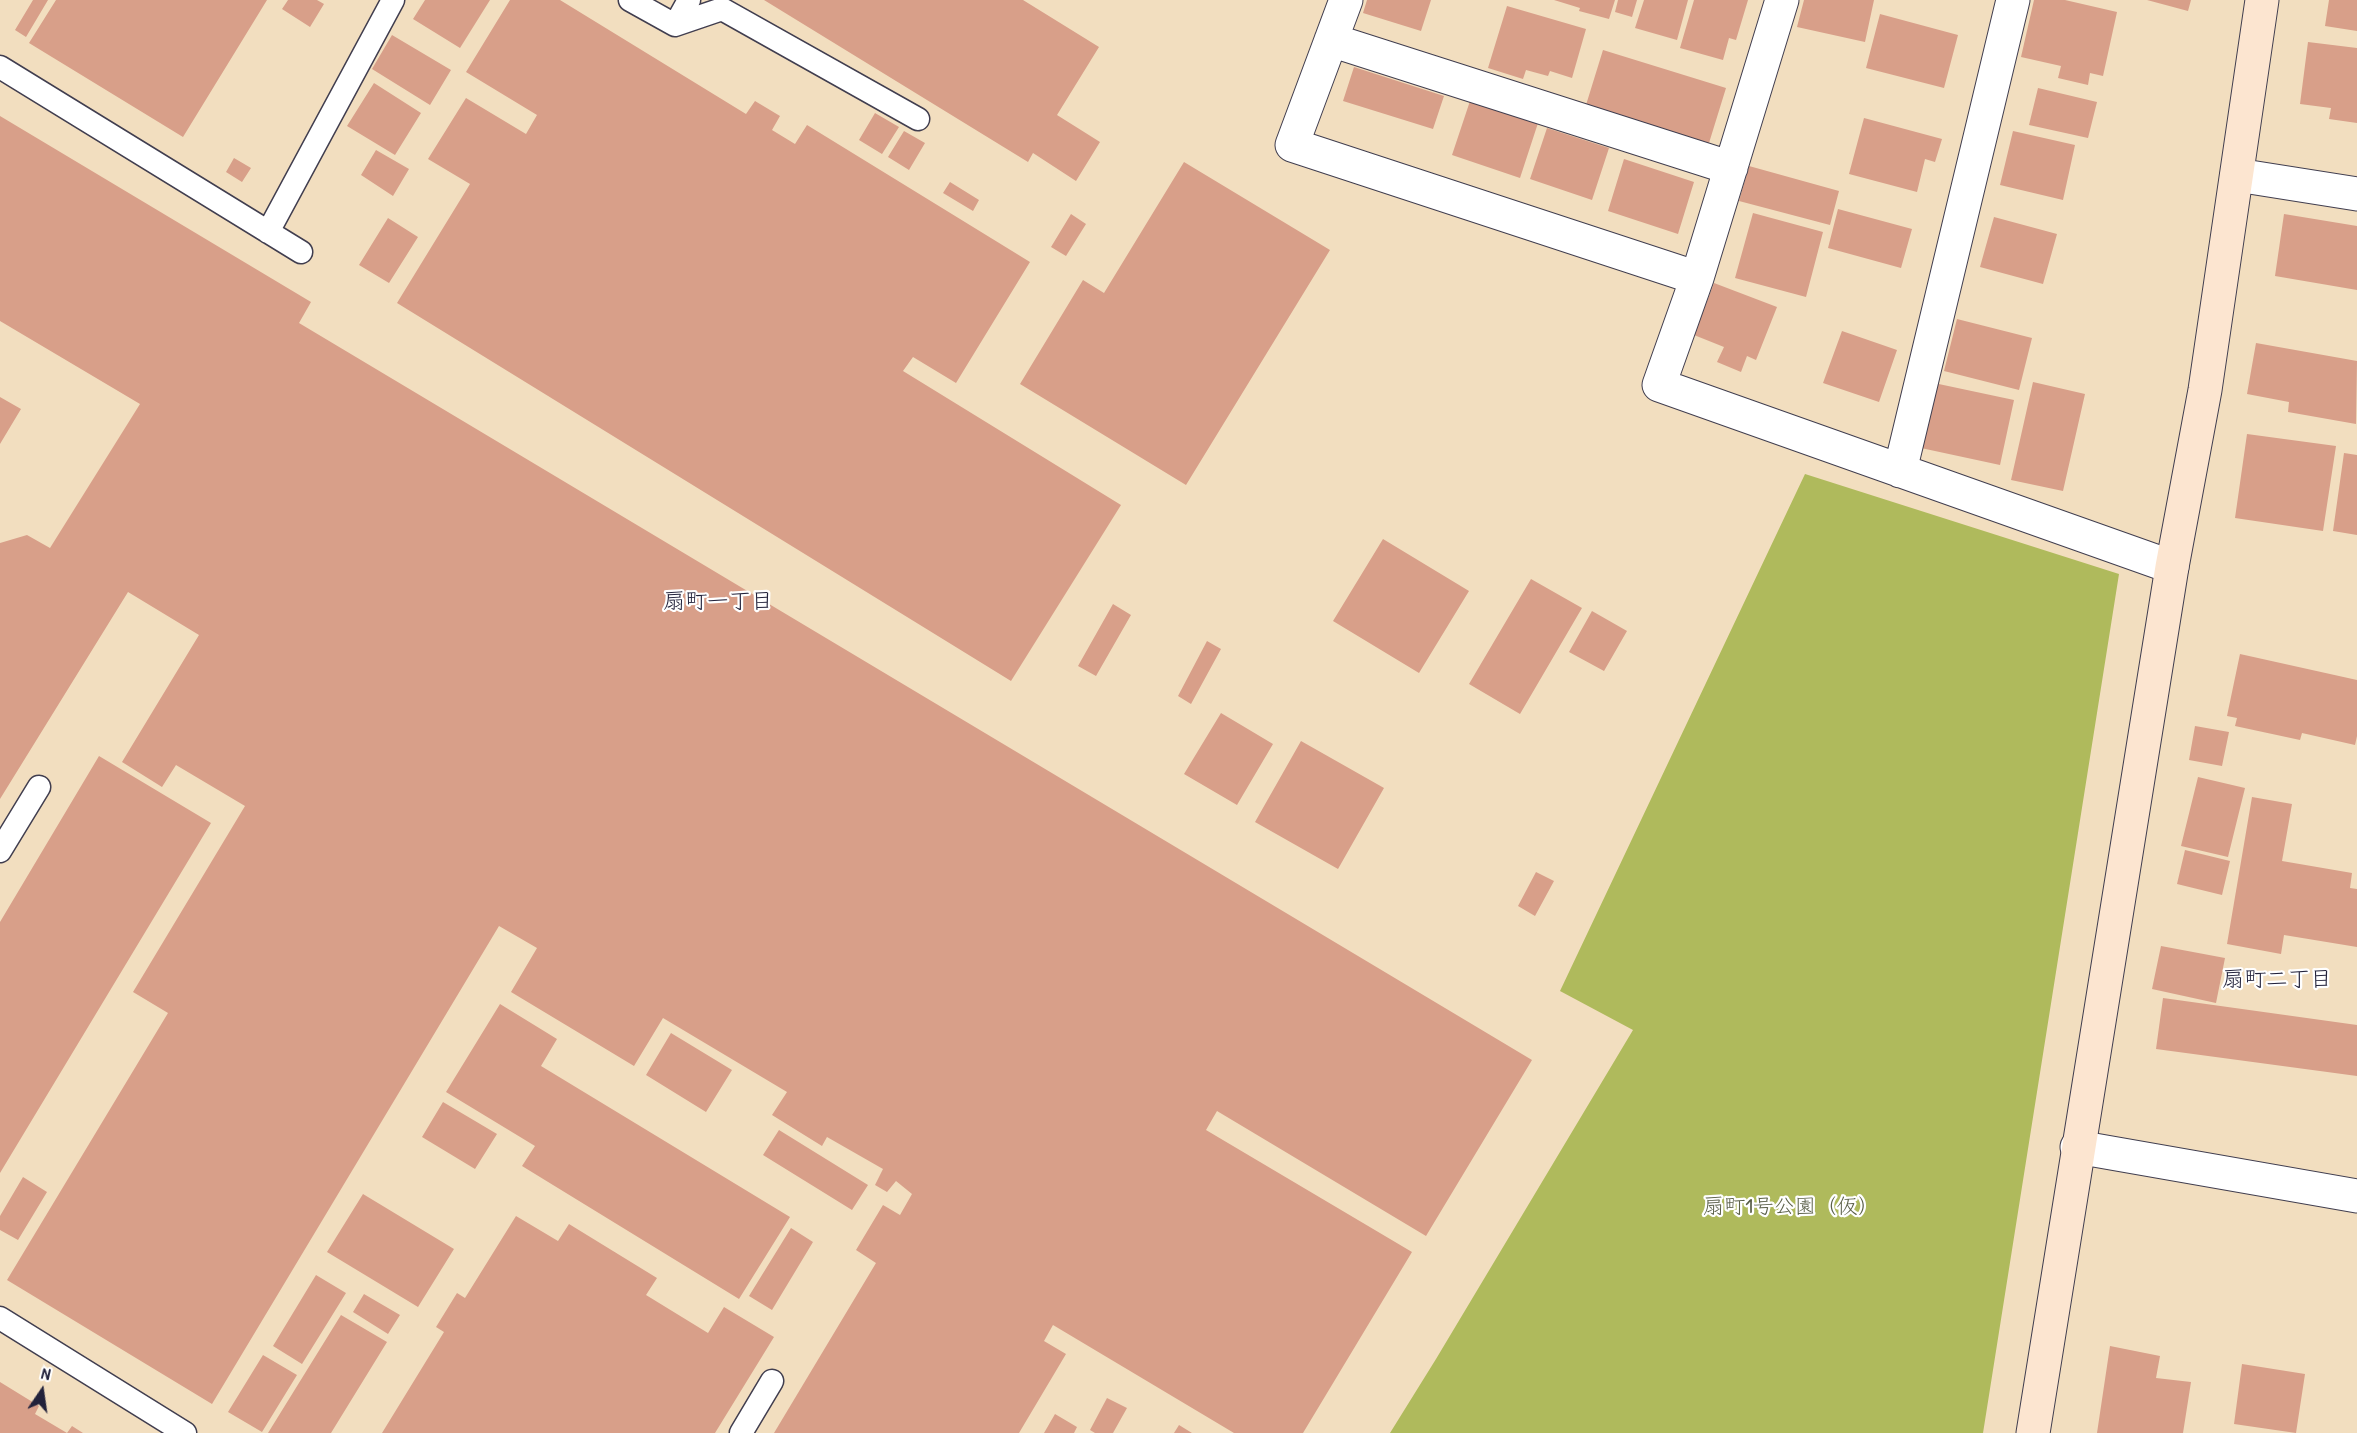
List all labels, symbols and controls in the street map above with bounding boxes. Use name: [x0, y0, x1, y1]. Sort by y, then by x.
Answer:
district label: 扇町一丁目: [663, 589, 773, 615]
district label: 扇町二丁目: [2222, 967, 2332, 993]
park label: 扇町1号公園（仮）: [1703, 1194, 1879, 1220]
north arrow: [12, 1361, 72, 1421]
text: N: [39, 1362, 53, 1385]

